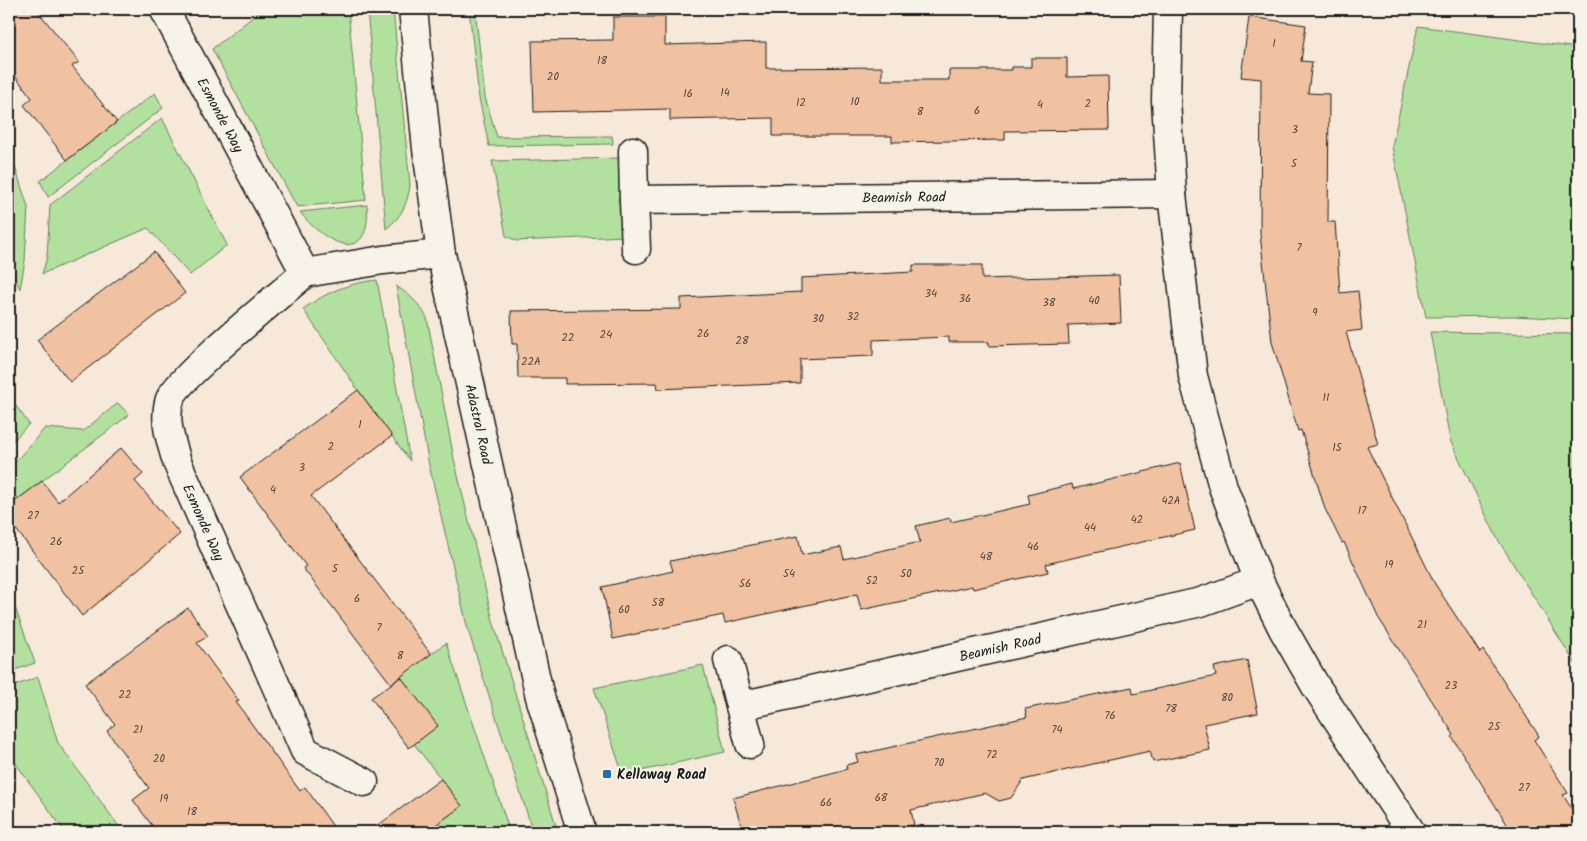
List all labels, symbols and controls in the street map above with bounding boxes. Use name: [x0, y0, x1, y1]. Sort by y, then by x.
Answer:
house number: 1: [1272, 35, 1276, 53]
house number: 18: [597, 52, 607, 70]
house number: 20: [547, 68, 559, 86]
street label: Esmonde Way: [191, 74, 249, 157]
house number: 14: [720, 84, 730, 102]
house number: 16: [683, 85, 693, 103]
house number: 10: [851, 93, 860, 111]
house number: 12: [796, 94, 806, 112]
house number: 2: [1085, 95, 1091, 113]
house number: 4: [1037, 96, 1043, 114]
house number: 6: [974, 102, 980, 120]
house number: 8: [917, 103, 924, 121]
house number: 3: [1292, 121, 1298, 139]
house number: 5: [1291, 155, 1298, 173]
street label: Beamish Road: [862, 187, 947, 209]
house number: 7: [1296, 239, 1302, 257]
house number: 34: [925, 285, 937, 303]
house number: 36: [959, 290, 971, 308]
house number: 40: [1088, 292, 1100, 310]
house number: 38: [1043, 294, 1056, 312]
house number: 9: [1312, 304, 1318, 322]
house number: 32: [847, 308, 859, 326]
house number: 30: [812, 310, 824, 328]
house number: 26: [697, 325, 709, 343]
house number: 24: [600, 326, 612, 344]
house number: 22: [562, 329, 574, 347]
house number: 28: [735, 332, 749, 350]
house number: 22A: [521, 353, 541, 371]
street label: Adastral Road: [458, 382, 498, 468]
house number: 11: [1323, 389, 1329, 407]
house number: 1: [358, 416, 362, 434]
house number: 2: [328, 438, 334, 456]
house number: 15: [1332, 439, 1343, 457]
house number: 3: [299, 459, 305, 477]
street label: Esmonde Way: [176, 481, 230, 565]
house number: 4: [270, 481, 276, 499]
house number: 42A: [1161, 492, 1181, 510]
house number: 17: [1358, 502, 1367, 520]
house number: 27: [27, 507, 40, 525]
house number: 42: [1131, 511, 1143, 529]
house number: 44: [1084, 519, 1096, 537]
house number: 26: [50, 533, 62, 551]
house number: 46: [1027, 538, 1039, 556]
house number: 48: [980, 548, 993, 566]
house number: 19: [1385, 556, 1394, 574]
house number: 5: [332, 560, 339, 578]
house number: 25: [72, 562, 85, 580]
house number: 54: [783, 565, 795, 583]
house number: 50: [900, 565, 912, 583]
house number: 52: [866, 572, 878, 590]
house number: 56: [739, 575, 751, 593]
house number: 6: [354, 590, 360, 608]
house number: 58: [652, 594, 665, 612]
house number: 60: [618, 601, 630, 619]
house number: 21: [1417, 616, 1427, 634]
house number: 7: [376, 619, 382, 637]
street label: Beamish Road: [957, 628, 1045, 668]
house number: 8: [397, 647, 404, 665]
house number: 23: [1445, 677, 1457, 695]
house number: 22: [119, 686, 131, 704]
house number: 80: [1221, 689, 1234, 707]
house number: 78: [1165, 700, 1177, 718]
house number: 76: [1104, 707, 1116, 725]
house number: 25: [1488, 718, 1501, 736]
house number: 21: [133, 721, 143, 739]
house number: 74: [1051, 721, 1063, 739]
house number: 72: [986, 746, 998, 764]
house number: 20: [153, 750, 165, 768]
house number: 70: [934, 754, 945, 772]
place label: Kellaway Road: [617, 764, 707, 786]
marker: Kellaway Road: [601, 768, 613, 780]
house number: 27: [1518, 779, 1531, 797]
house number: 68: [875, 789, 888, 807]
house number: 19: [160, 790, 169, 808]
house number: 66: [820, 794, 832, 812]
house number: 18: [187, 803, 197, 821]

